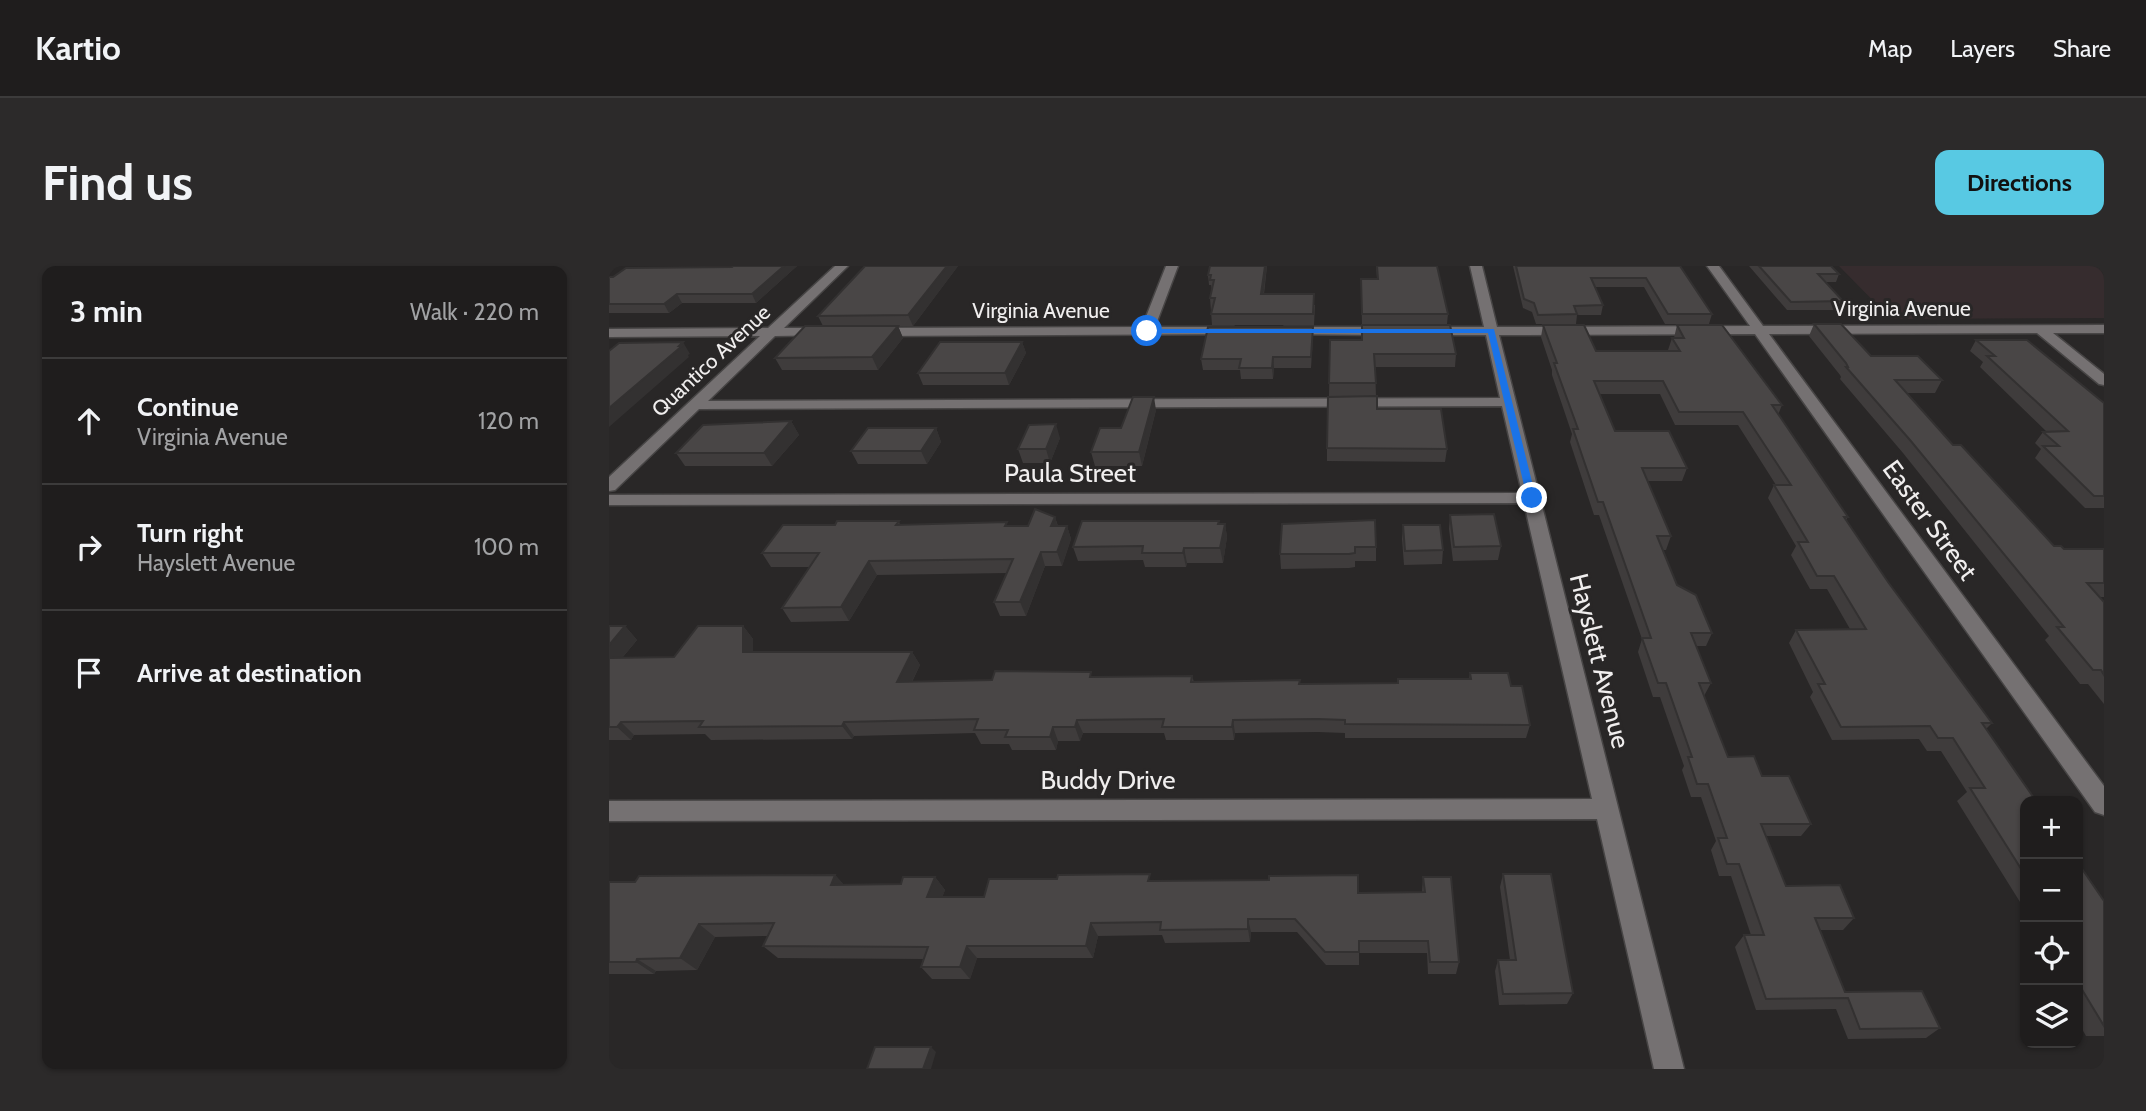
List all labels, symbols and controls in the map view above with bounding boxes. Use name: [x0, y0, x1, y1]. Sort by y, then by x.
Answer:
text: Kartio: [35, 28, 121, 68]
text: Map: [1868, 34, 1912, 63]
text: Layers: [1950, 34, 2015, 63]
text: Share: [2053, 34, 2111, 63]
button: Directions: [1935, 150, 2104, 215]
text: Find us: [42, 153, 193, 212]
text: 3 min: [70, 293, 143, 330]
street label: Virginia Avenue: [1833, 296, 1971, 321]
text: Walk · 220 m: [410, 298, 539, 326]
street label: Virginia Avenue: [972, 298, 1110, 323]
street label: Quantico Avenue: [646, 299, 775, 422]
route start: [1131, 315, 1162, 346]
text: Continue: [137, 391, 239, 423]
icon: ahead: [70, 402, 108, 440]
text: 120 m: [478, 407, 539, 435]
text: Virginia Avenue: [137, 423, 288, 451]
street label: Easter Street: [1876, 454, 1984, 586]
street label: Paula Street: [1004, 457, 1136, 489]
route end: [1516, 482, 1547, 513]
text: Turn right: [137, 517, 243, 549]
icon: right: [70, 528, 108, 566]
text: 100 m: [474, 533, 539, 561]
text: Hayslett Avenue: [137, 549, 295, 577]
street label: Hayslett Avenue: [1563, 570, 1637, 752]
icon: arrive: [70, 654, 108, 692]
text: Arrive at destination: [137, 657, 362, 689]
street label: Buddy Drive: [1040, 764, 1176, 796]
map controls: [2020, 796, 2083, 1048]
button: +: [2020, 796, 2083, 859]
button: −: [2020, 859, 2083, 922]
button: locate: [2020, 922, 2083, 985]
button: layers: [2020, 985, 2083, 1048]

